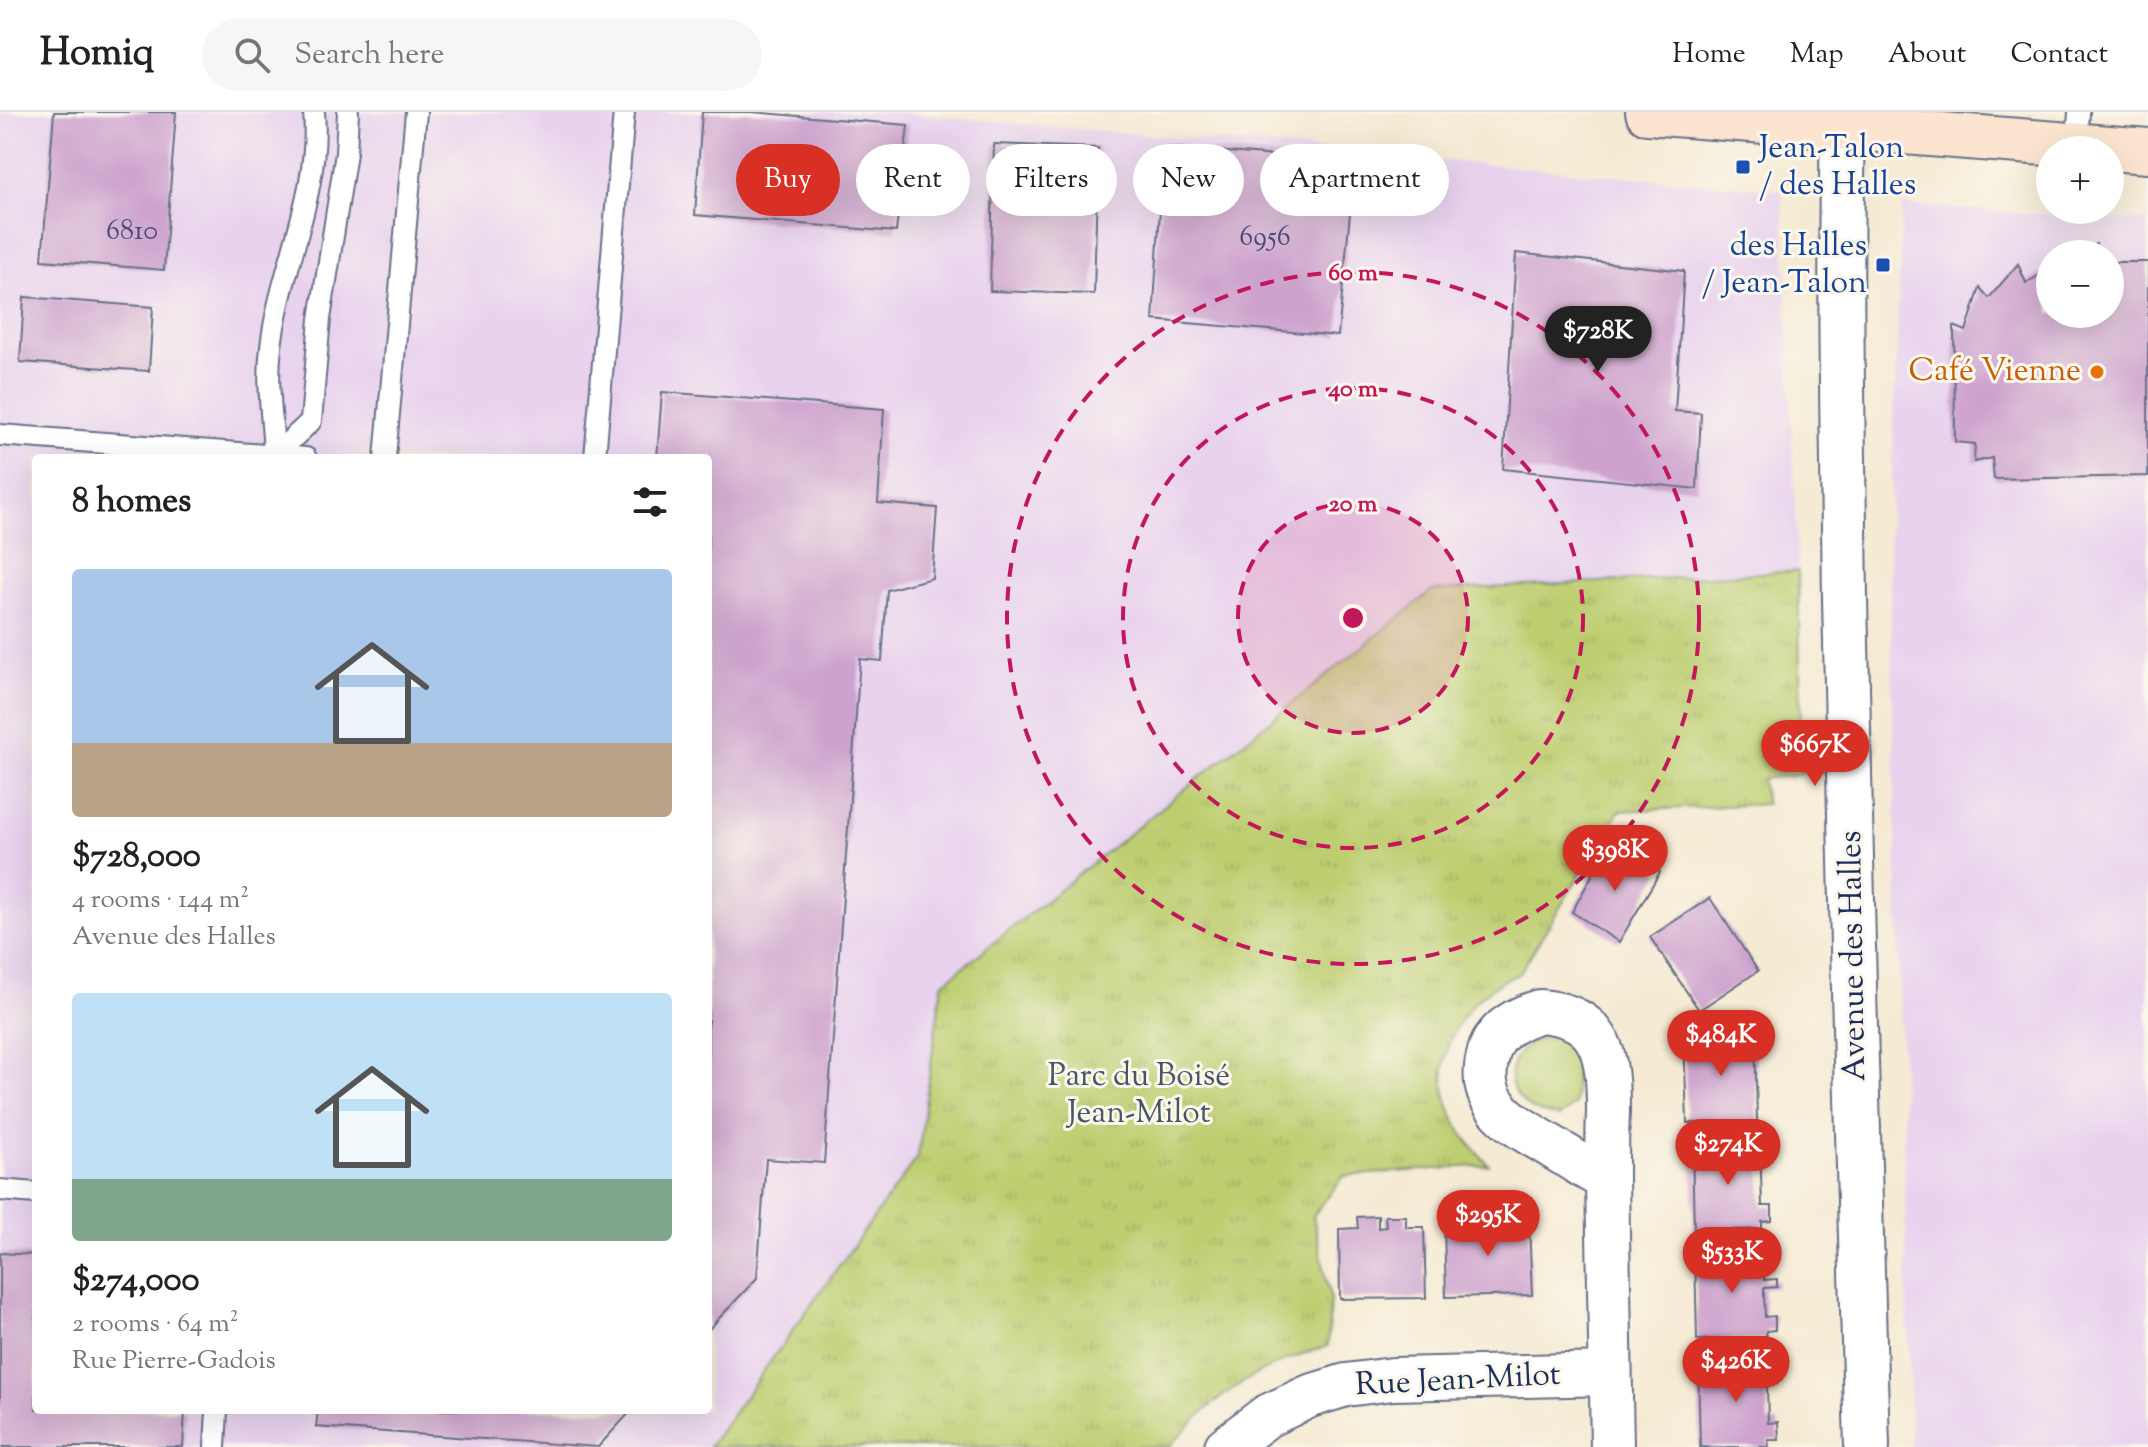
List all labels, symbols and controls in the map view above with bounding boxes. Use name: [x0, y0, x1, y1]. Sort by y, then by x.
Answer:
search box: [202, 19, 762, 91]
text: Homiq: [40, 28, 154, 82]
icon: search: [230, 33, 274, 77]
text: Search here: [294, 34, 445, 77]
text: Home: [1672, 35, 1746, 75]
text: Map: [1790, 35, 1844, 75]
text: About: [1888, 35, 1966, 75]
text: Contact: [2010, 35, 2108, 75]
place label: Jean-Talon / des Halles: [1757, 126, 1916, 209]
map controls: [2036, 136, 2124, 328]
button: +: [2036, 136, 2124, 224]
chip: Buy: [736, 144, 840, 216]
chip: Rent: [856, 144, 970, 216]
chip: Filters: [986, 144, 1117, 216]
chip: New: [1133, 144, 1244, 216]
chip: Apartment: [1260, 144, 1449, 216]
marker: Jean-Talon / des Halles: [1734, 158, 1752, 176]
house number: 6810: [106, 212, 158, 252]
house number: 6956: [1239, 218, 1291, 258]
place label: des Halles / Jean-Talon: [1702, 224, 1867, 307]
button: −: [2036, 240, 2124, 328]
marker: des Halles / Jean-Talon: [1874, 256, 1892, 274]
text: 60 m: [1328, 257, 1378, 291]
pin: $728K: [1542, 306, 1654, 374]
text: $728K: [1563, 313, 1633, 350]
place label: Café Vienne: [1909, 349, 2081, 395]
marker: Café Vienne: [2088, 363, 2106, 381]
text: 40 m: [1327, 373, 1378, 407]
text: 8 homes: [72, 478, 191, 527]
icon: filters: [628, 480, 672, 524]
text: 20 m: [1329, 488, 1378, 522]
centre of rings: [1339, 604, 1367, 632]
icon: home: [300, 621, 444, 765]
pin: $667K: [1759, 720, 1871, 788]
text: $667K: [1779, 727, 1851, 764]
pin: $398K: [1559, 825, 1671, 893]
street label: Avenue des Halles: [1829, 830, 1879, 1082]
text: $398K: [1581, 832, 1649, 869]
text: $728,000: [72, 833, 201, 882]
text: 4 rooms · 144 m²: [72, 882, 249, 919]
text: Avenue des Halles: [72, 919, 276, 956]
pin: $484K: [1665, 1010, 1777, 1078]
text: $484K: [1685, 1017, 1757, 1054]
icon: home: [300, 1045, 444, 1189]
park label: Parc du Boisé Jean-Milot: [1048, 1054, 1230, 1137]
pin: $274K: [1672, 1119, 1784, 1187]
text: $274K: [1693, 1126, 1763, 1163]
pin: $295K: [1432, 1190, 1544, 1258]
text: $295K: [1455, 1197, 1521, 1234]
pin: $533K: [1676, 1227, 1788, 1295]
text: $533K: [1701, 1234, 1763, 1271]
text: $274,000: [72, 1257, 199, 1306]
text: 2 rooms · 64 m²: [72, 1306, 239, 1343]
pin: $426K: [1680, 1336, 1792, 1404]
text: Rue Pierre-Gadois: [72, 1343, 276, 1380]
text: $426K: [1701, 1343, 1771, 1380]
street label: Rue Jean-Milot: [1354, 1353, 1562, 1409]

